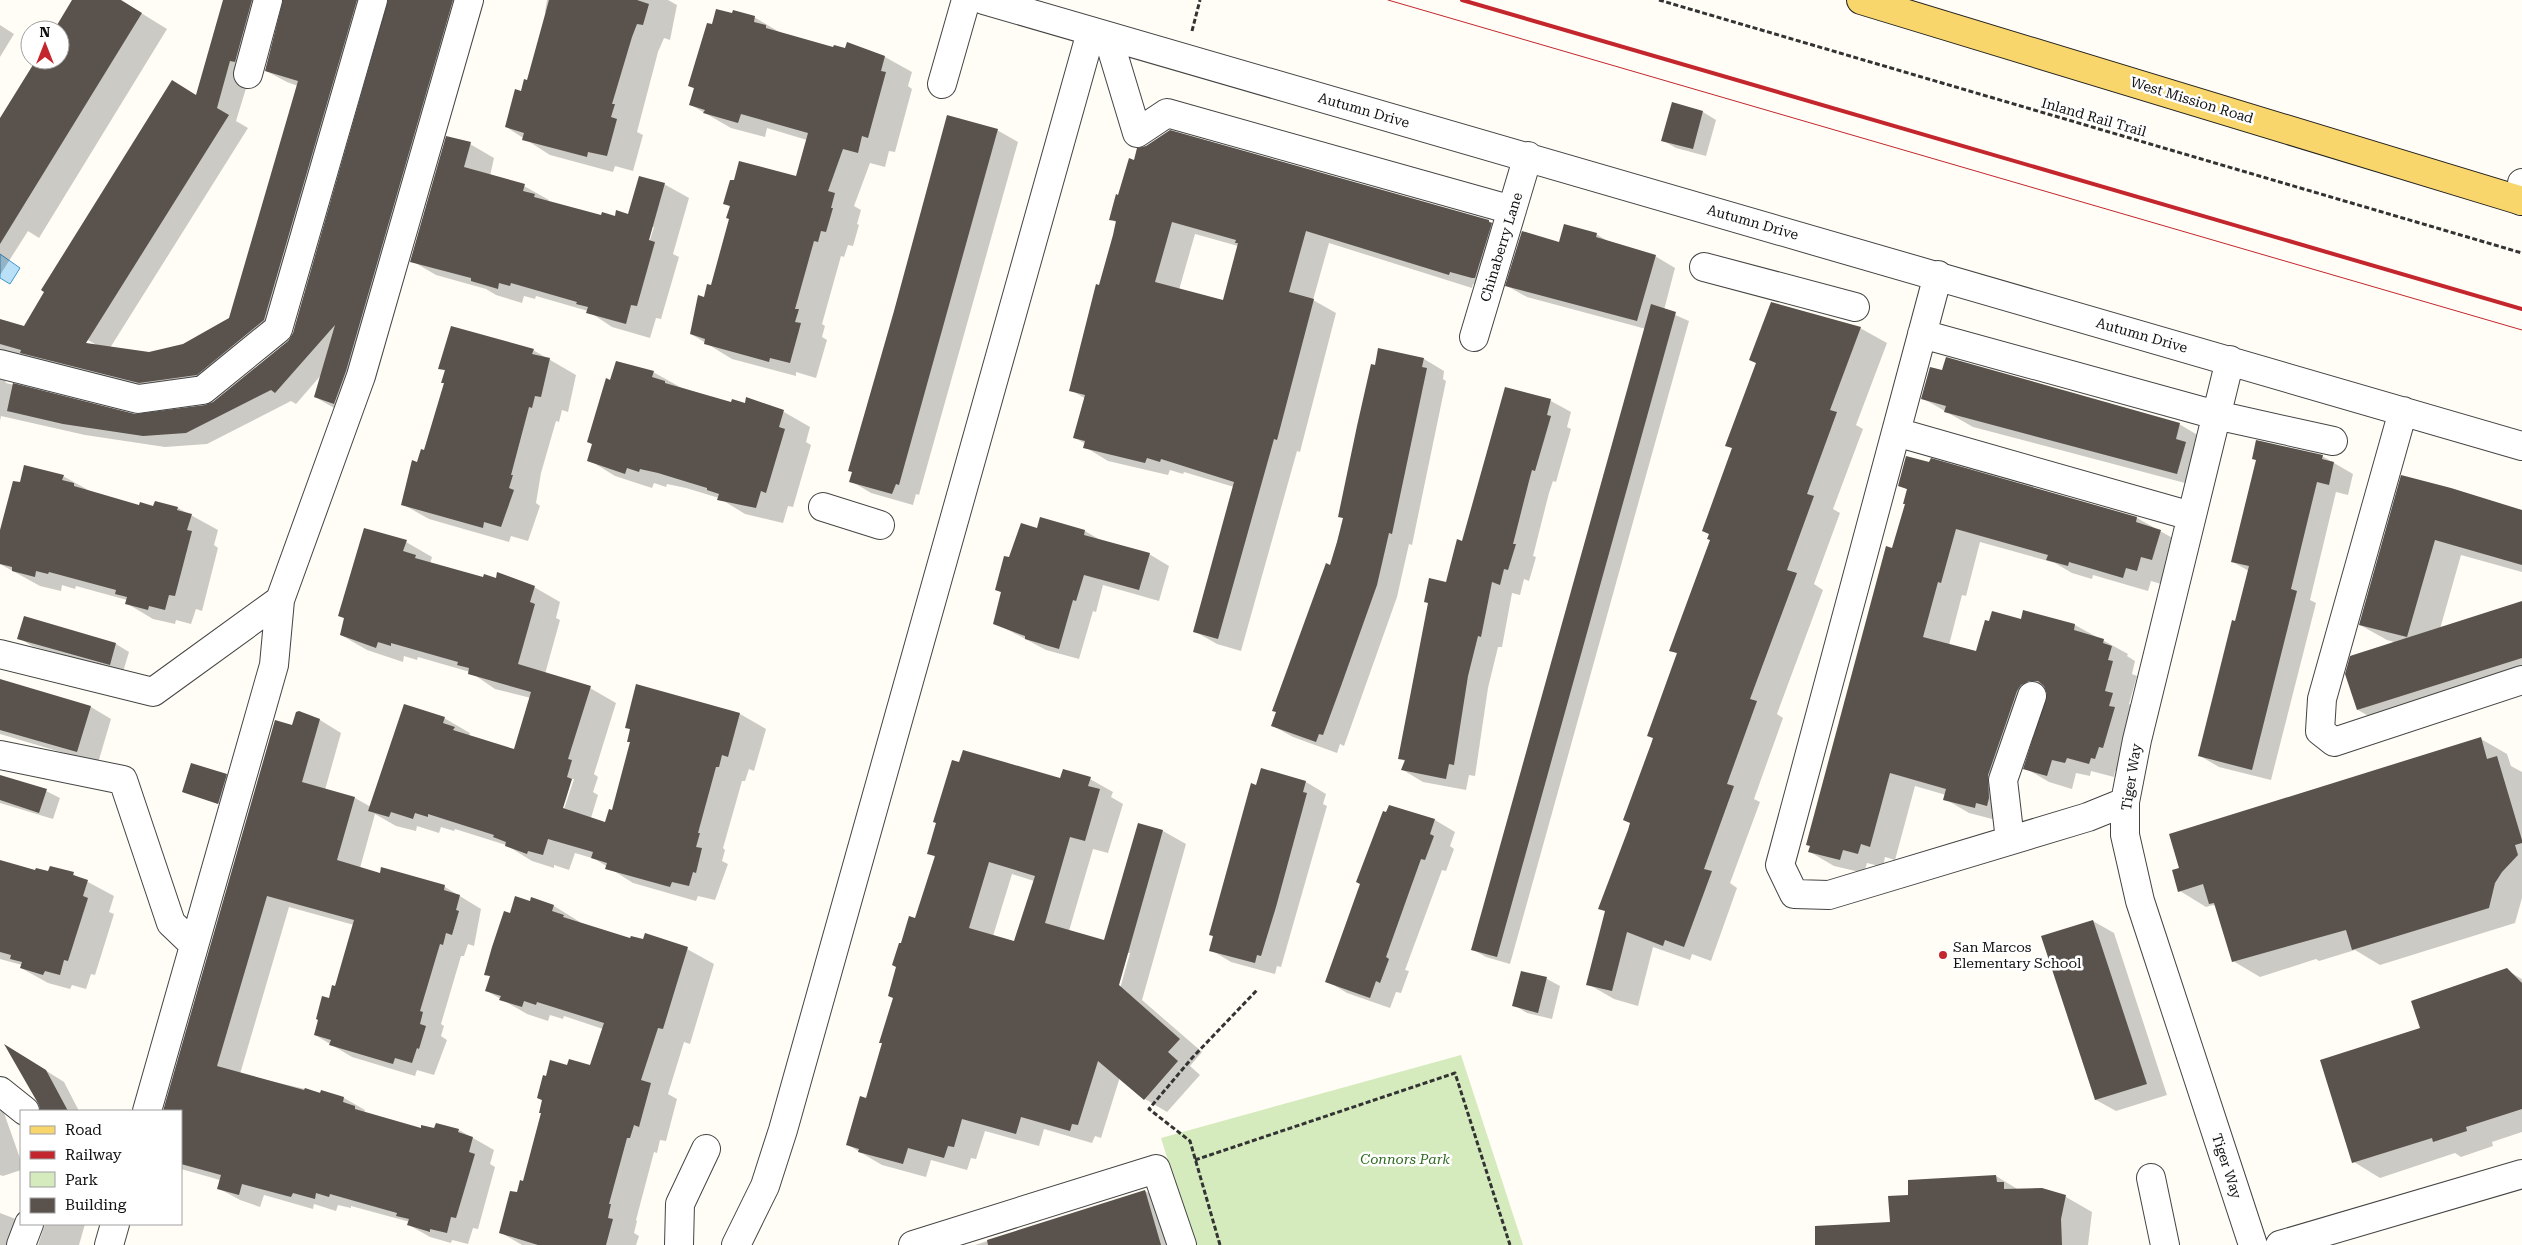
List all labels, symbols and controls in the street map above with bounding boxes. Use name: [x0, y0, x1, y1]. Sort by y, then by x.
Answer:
north arrow: [20, 20, 70, 70]
text: N: [40, 24, 51, 40]
street label: West Mission Road: [2129, 74, 2255, 126]
street label: Autumn Drive: [1317, 89, 1412, 131]
street label: Inland Rail Trail: [2040, 94, 2149, 140]
street label: Chinaberry Lane: [1477, 190, 1525, 304]
street label: Autumn Drive: [1706, 201, 1801, 243]
street label: Autumn Drive: [2095, 314, 2190, 356]
street label: Tiger Way: [2118, 742, 2144, 812]
place label: San Marcos Elementary School: [1953, 939, 2082, 971]
marker: San Marcos Elementary School: [1937, 949, 1949, 961]
legend: [20, 1110, 182, 1225]
text: Road: [65, 1121, 102, 1139]
street label: Tiger Way: [2209, 1131, 2245, 1201]
text: Railway: [65, 1146, 122, 1164]
park label: Connors Park: [1360, 1151, 1450, 1167]
text: Park: [65, 1171, 99, 1189]
text: Building: [65, 1196, 127, 1214]

